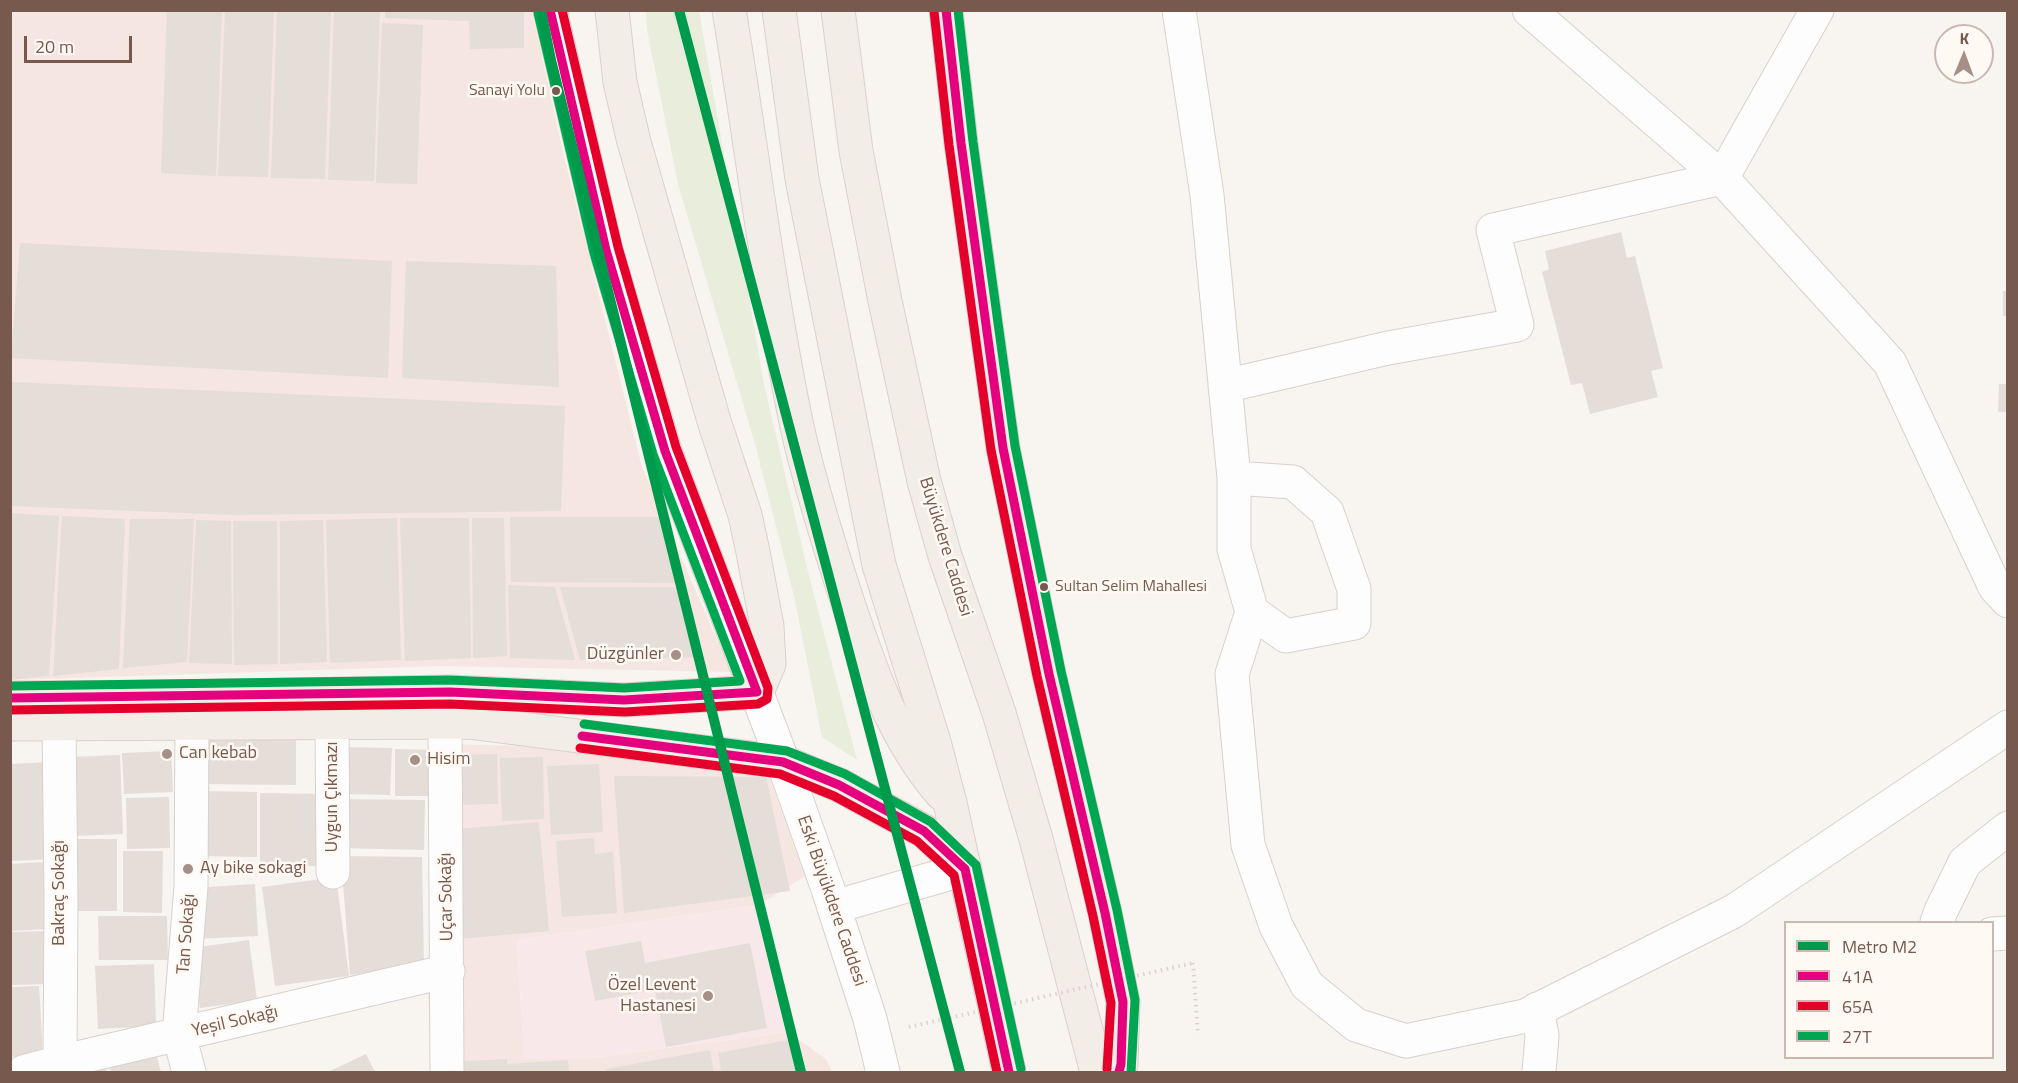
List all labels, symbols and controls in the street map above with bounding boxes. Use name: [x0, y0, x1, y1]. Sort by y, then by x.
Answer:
scale bar: [27, 24, 135, 62]
north arrow: [1934, 24, 1994, 84]
text: K: [1959, 26, 1969, 50]
text: 20 m: [35, 33, 74, 60]
place label: Sanayi Yolu: [469, 81, 545, 101]
marker: Sanayi Yolu: [550, 85, 562, 97]
street label: Büyükdere Caddesi: [914, 475, 976, 619]
place label: Sultan Selim Mahallesi: [1055, 577, 1207, 597]
marker: Sultan Selim Mahallesi: [1038, 581, 1050, 593]
place label: Düzgünler: [587, 644, 664, 666]
marker: Düzgünler: [669, 648, 683, 662]
street label: Uygun Çıkmazı: [322, 741, 344, 853]
place label: Can kebab: [179, 743, 257, 765]
marker: Can kebab: [160, 747, 174, 761]
place label: Hisim: [427, 749, 470, 771]
marker: Hisim: [408, 753, 422, 767]
street label: Eski Büyükdere Caddesi: [792, 813, 870, 989]
street label: Bakraç Sokağı: [49, 840, 71, 946]
street label: Uçar Sokağı: [435, 853, 459, 941]
place label: Ay bike sokagi: [200, 858, 307, 880]
marker: Ay bike sokagi: [181, 862, 195, 876]
street label: Tan Sokağı: [173, 893, 201, 975]
legend: [1784, 921, 1994, 1059]
text: Metro M2: [1842, 933, 1917, 960]
text: 41A: [1842, 963, 1873, 990]
place label: Özel Levent Hastanesi: [608, 975, 696, 1018]
marker: Özel Levent Hastanesi: [701, 989, 715, 1003]
text: 65A: [1842, 993, 1873, 1020]
street label: Yeşil Sokağı: [190, 1002, 280, 1042]
text: 27T: [1842, 1023, 1872, 1050]

